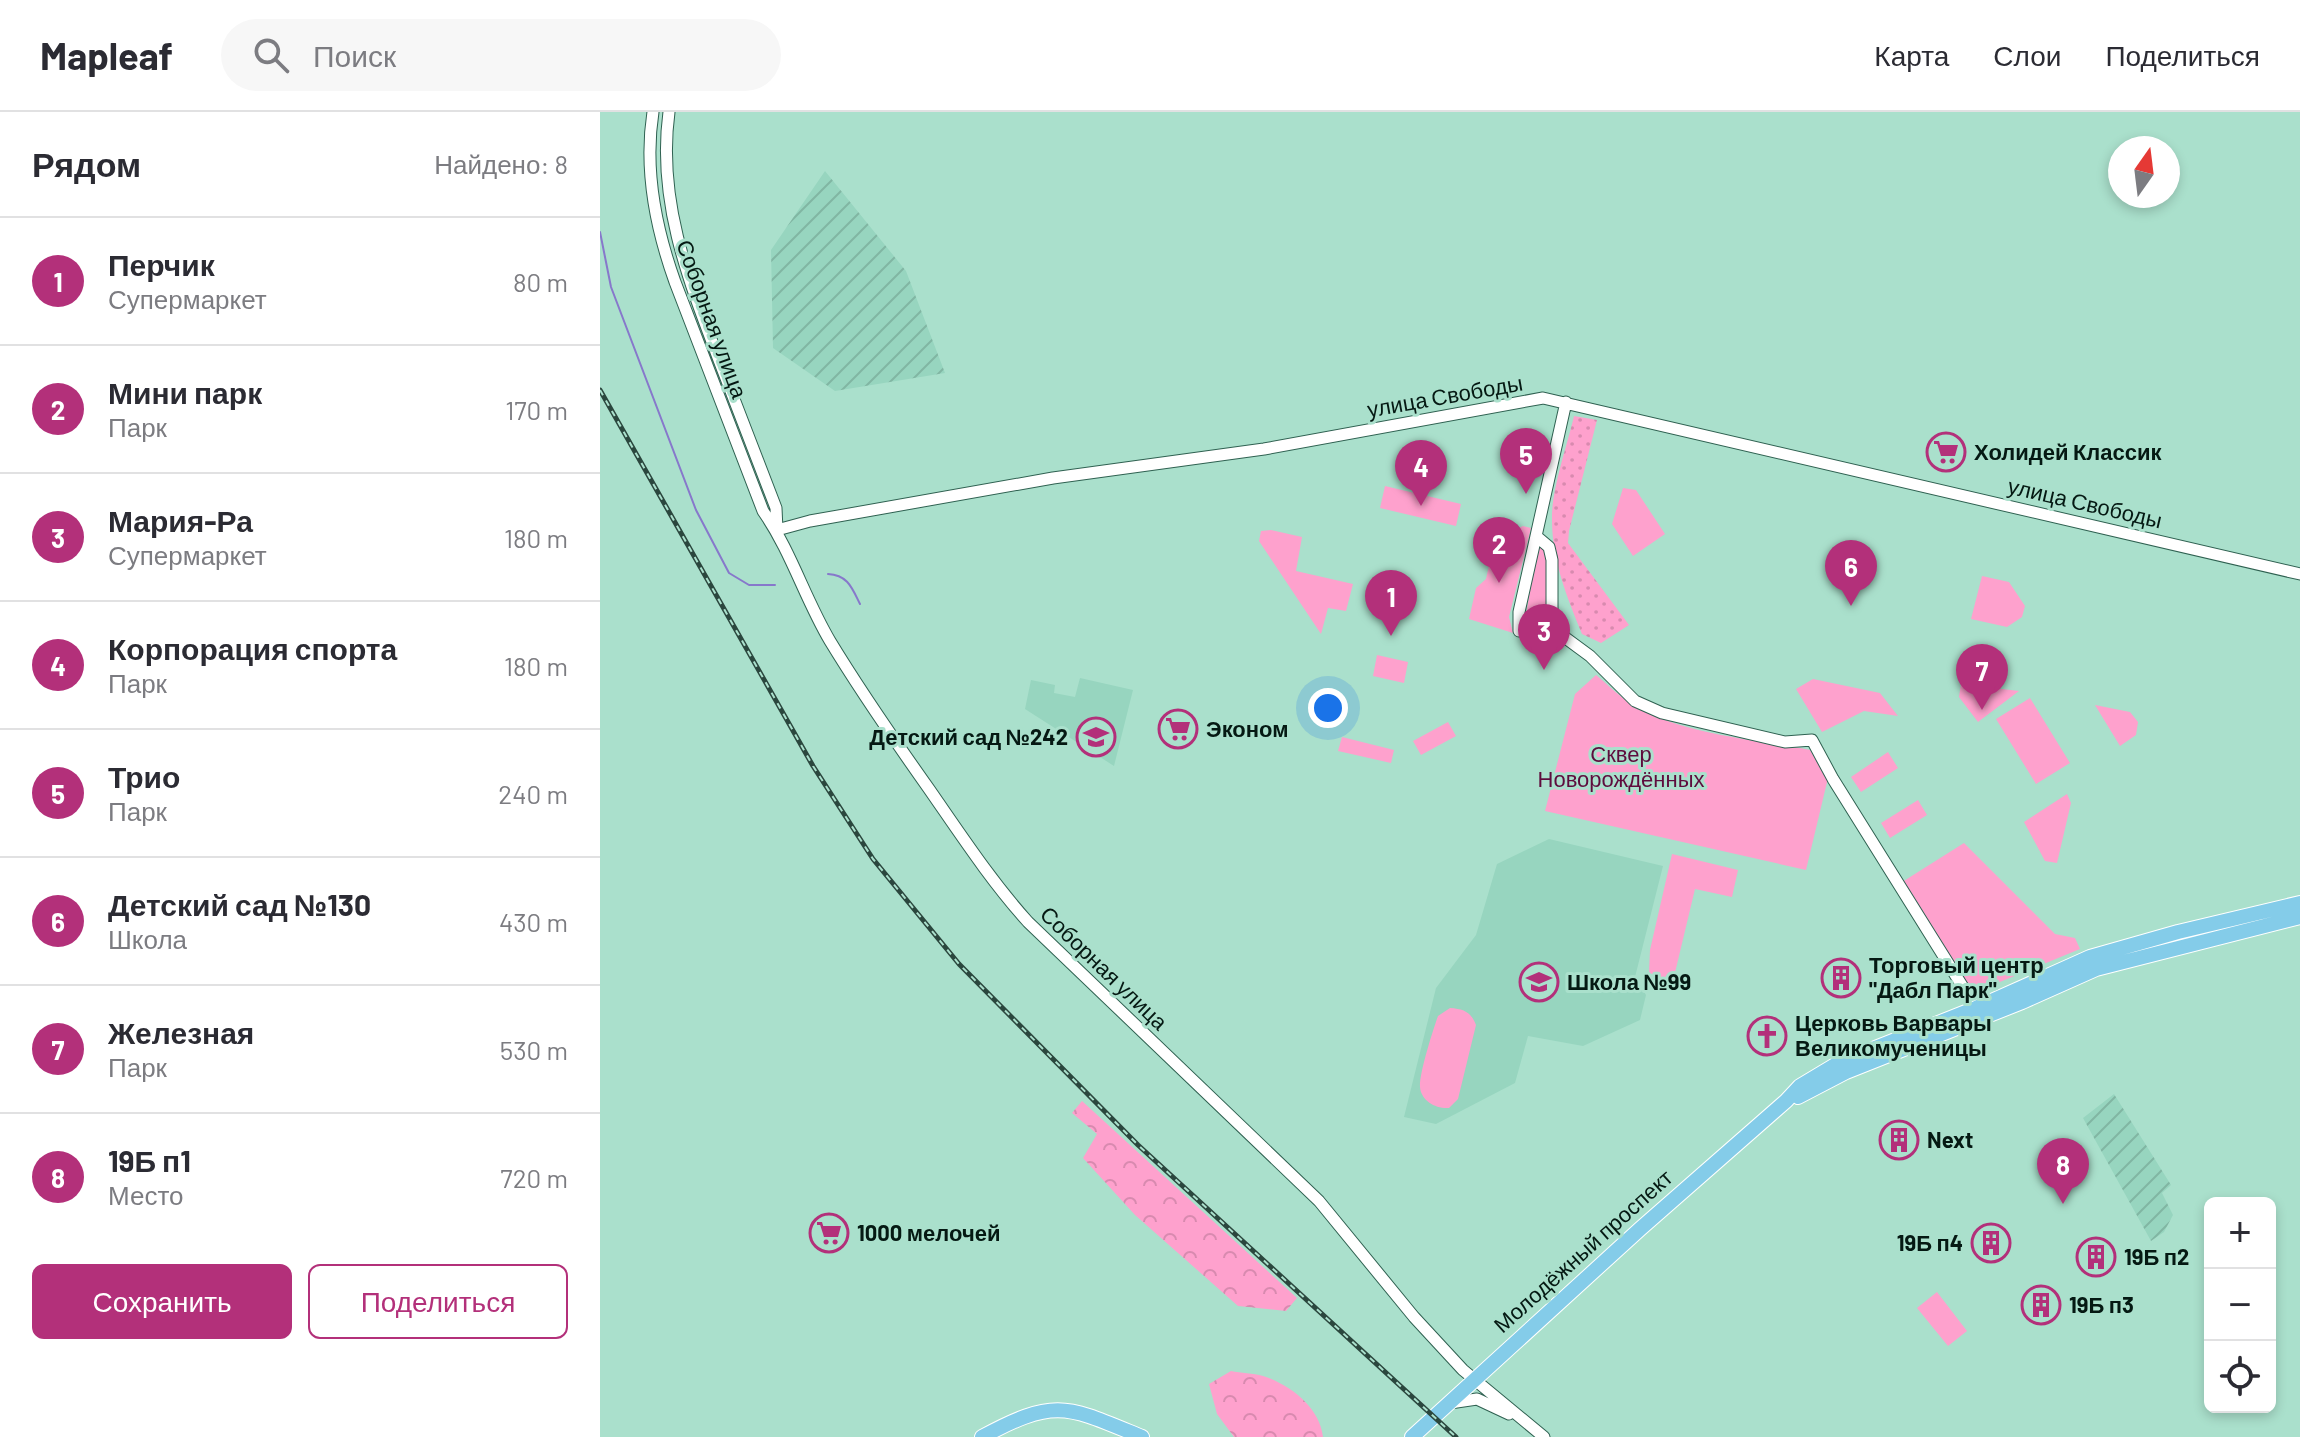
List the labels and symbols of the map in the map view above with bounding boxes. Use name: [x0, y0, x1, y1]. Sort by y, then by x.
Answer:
north arrow: [2108, 136, 2180, 208]
street label: Соборная улица: [671, 236, 754, 402]
street label: улица Свободы: [1365, 369, 1525, 422]
pin: 5: [1500, 428, 1552, 494]
supermarket icon: Холидей Классик: [1925, 431, 1967, 473]
place label: Холидей Классик: [1974, 438, 2163, 465]
pin: 4: [1395, 440, 1447, 506]
street label: улица Свободы: [2005, 472, 2165, 533]
pin: 2: [1473, 517, 1525, 583]
pin: 6: [1825, 540, 1877, 606]
pin: 1: [1365, 570, 1417, 636]
pin: 3: [1518, 604, 1570, 670]
pin: 7: [1956, 644, 2008, 710]
your location: [1308, 688, 1348, 728]
supermarket icon: Эконом: [1157, 708, 1199, 750]
place label: Эконом: [1206, 715, 1289, 741]
school or university icon: Детский сад №242: [1075, 716, 1117, 758]
place label: Детский сад №242: [869, 723, 1068, 750]
park label: Сквер Новорождённых: [1538, 740, 1704, 792]
street label: Соборная улица: [1035, 900, 1174, 1036]
place label: Торговый центр "Дабл Парк": [1869, 951, 2044, 1003]
building icon: Торговый центр "Дабл Парк": [1820, 957, 1862, 999]
school or university icon: Школа №99: [1518, 961, 1560, 1003]
place label: Школа №99: [1567, 968, 1691, 994]
place label: Церковь Варвары Великомученицы: [1795, 1009, 1992, 1061]
church icon: Церковь Варвары Великомученицы: [1746, 1015, 1788, 1057]
building icon: Next: [1878, 1119, 1920, 1161]
place label: Next: [1927, 1126, 1973, 1152]
pin: 8: [2037, 1138, 2089, 1204]
street label: Молодёжный проспект: [1488, 1163, 1678, 1338]
supermarket icon: 1000 мелочей: [808, 1212, 850, 1254]
place label: 1000 мелочей: [857, 1219, 1000, 1245]
building icon: 19Б п4: [1970, 1222, 2012, 1264]
place label: 19Б п4: [1897, 1229, 1963, 1255]
building icon: 19Б п2: [2075, 1236, 2117, 1278]
place label: 19Б п2: [2124, 1243, 2189, 1269]
building icon: 19Б п3: [2020, 1284, 2062, 1326]
place label: 19Б п3: [2069, 1291, 2134, 1317]

